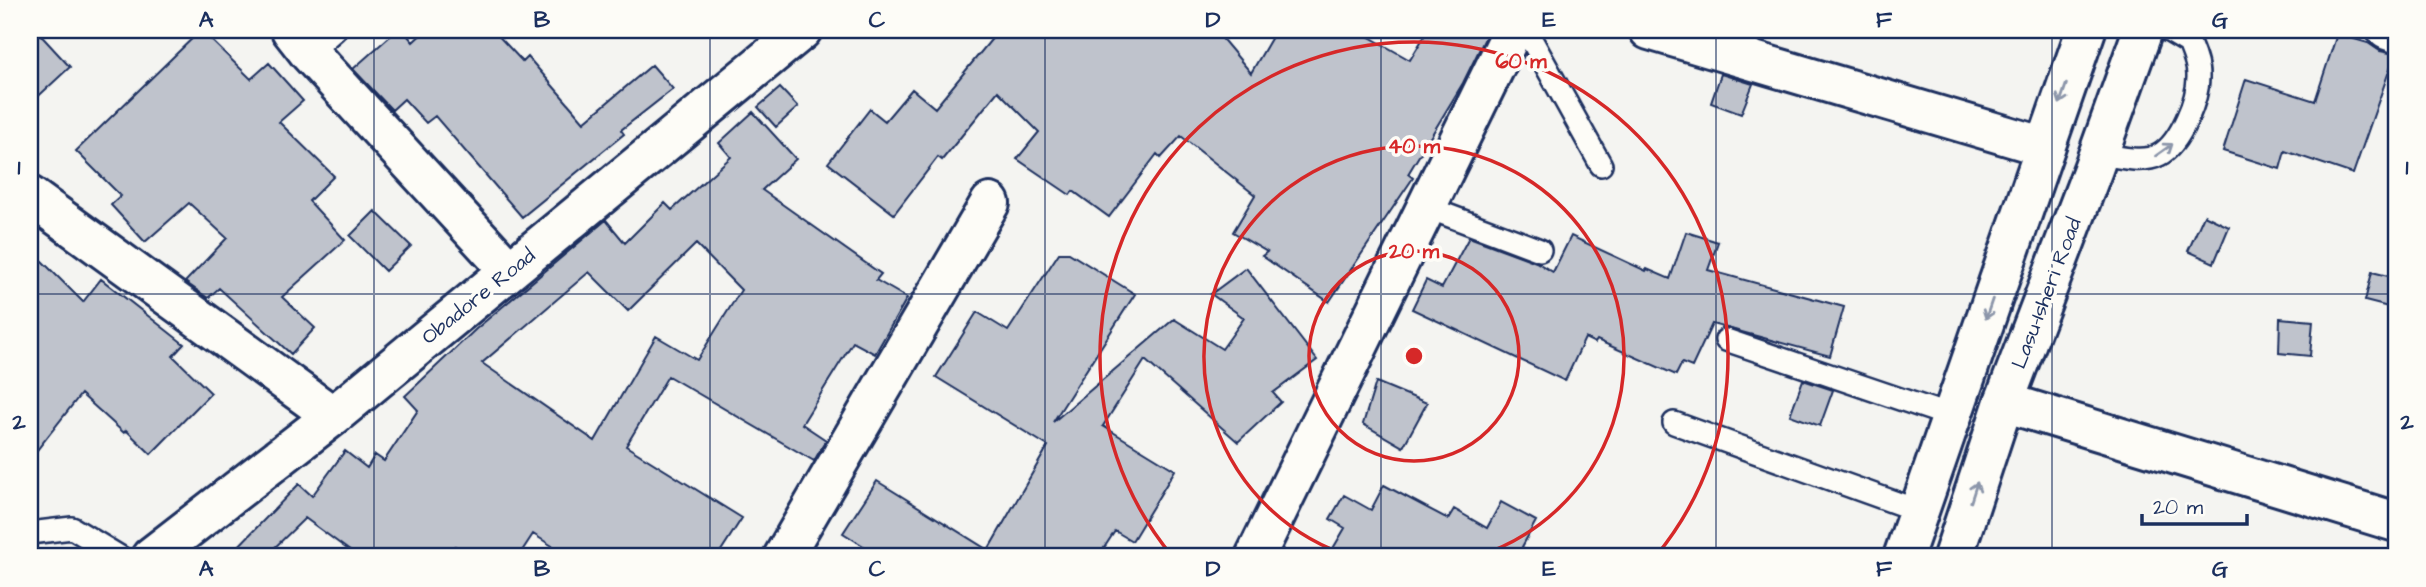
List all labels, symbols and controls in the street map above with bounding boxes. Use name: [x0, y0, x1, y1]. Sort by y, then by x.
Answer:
text: A: [199, 4, 214, 36]
text: B: [534, 4, 551, 36]
text: C: [869, 4, 886, 36]
text: D: [1206, 4, 1221, 36]
text: E: [1542, 4, 1556, 36]
text: F: [1876, 4, 1893, 36]
text: G: [2212, 4, 2228, 36]
text: 60 m: [1495, 47, 1547, 76]
one-way arrow: [2056, 83, 2068, 105]
text: 40 m: [1388, 132, 1441, 161]
one-way arrow: [2154, 143, 2173, 157]
text: 1: [18, 151, 21, 183]
text: 1: [2406, 151, 2409, 183]
street label: Lasu-Isheri Road: [2004, 213, 2089, 373]
text: 20 m: [1388, 237, 1440, 266]
street label: Obadore Road: [415, 241, 542, 351]
one-way arrow: [1982, 298, 1995, 320]
centre of rings: [1402, 344, 1426, 368]
text: 2: [11, 406, 26, 438]
text: 2: [2399, 406, 2414, 438]
one-way arrow: [1969, 482, 1982, 504]
scale bar: [2142, 482, 2248, 526]
text: 20 m: [2153, 493, 2204, 522]
text: A: [199, 553, 214, 585]
text: B: [534, 553, 551, 585]
text: C: [869, 553, 886, 585]
text: D: [1206, 553, 1221, 585]
text: E: [1542, 553, 1556, 585]
text: F: [1876, 553, 1893, 585]
text: G: [2212, 553, 2228, 585]

